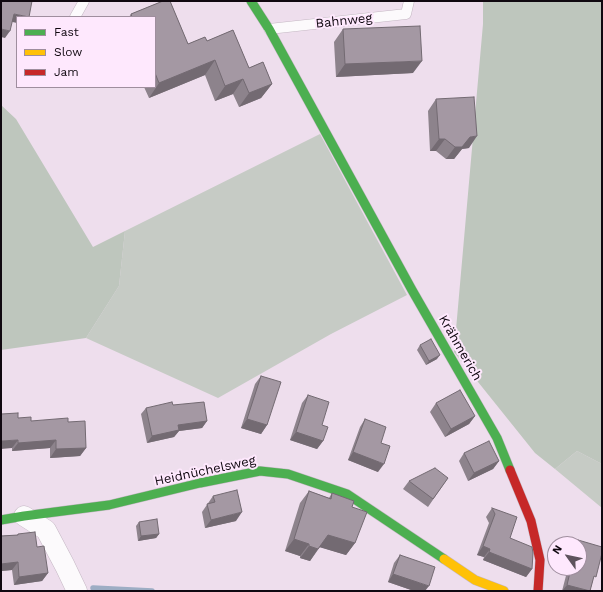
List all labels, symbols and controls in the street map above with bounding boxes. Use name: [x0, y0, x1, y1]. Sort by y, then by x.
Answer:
street label: Bahnweg: [315, 10, 373, 32]
legend: [16, 16, 156, 88]
text: Fast: [54, 25, 79, 39]
text: Slow: [54, 45, 82, 59]
text: Jam: [54, 65, 79, 79]
street label: Krähmerich: [435, 312, 485, 384]
street label: Heidnüchelsweg: [153, 453, 257, 489]
north arrow: [547, 536, 587, 576]
text: N: [550, 543, 565, 557]

